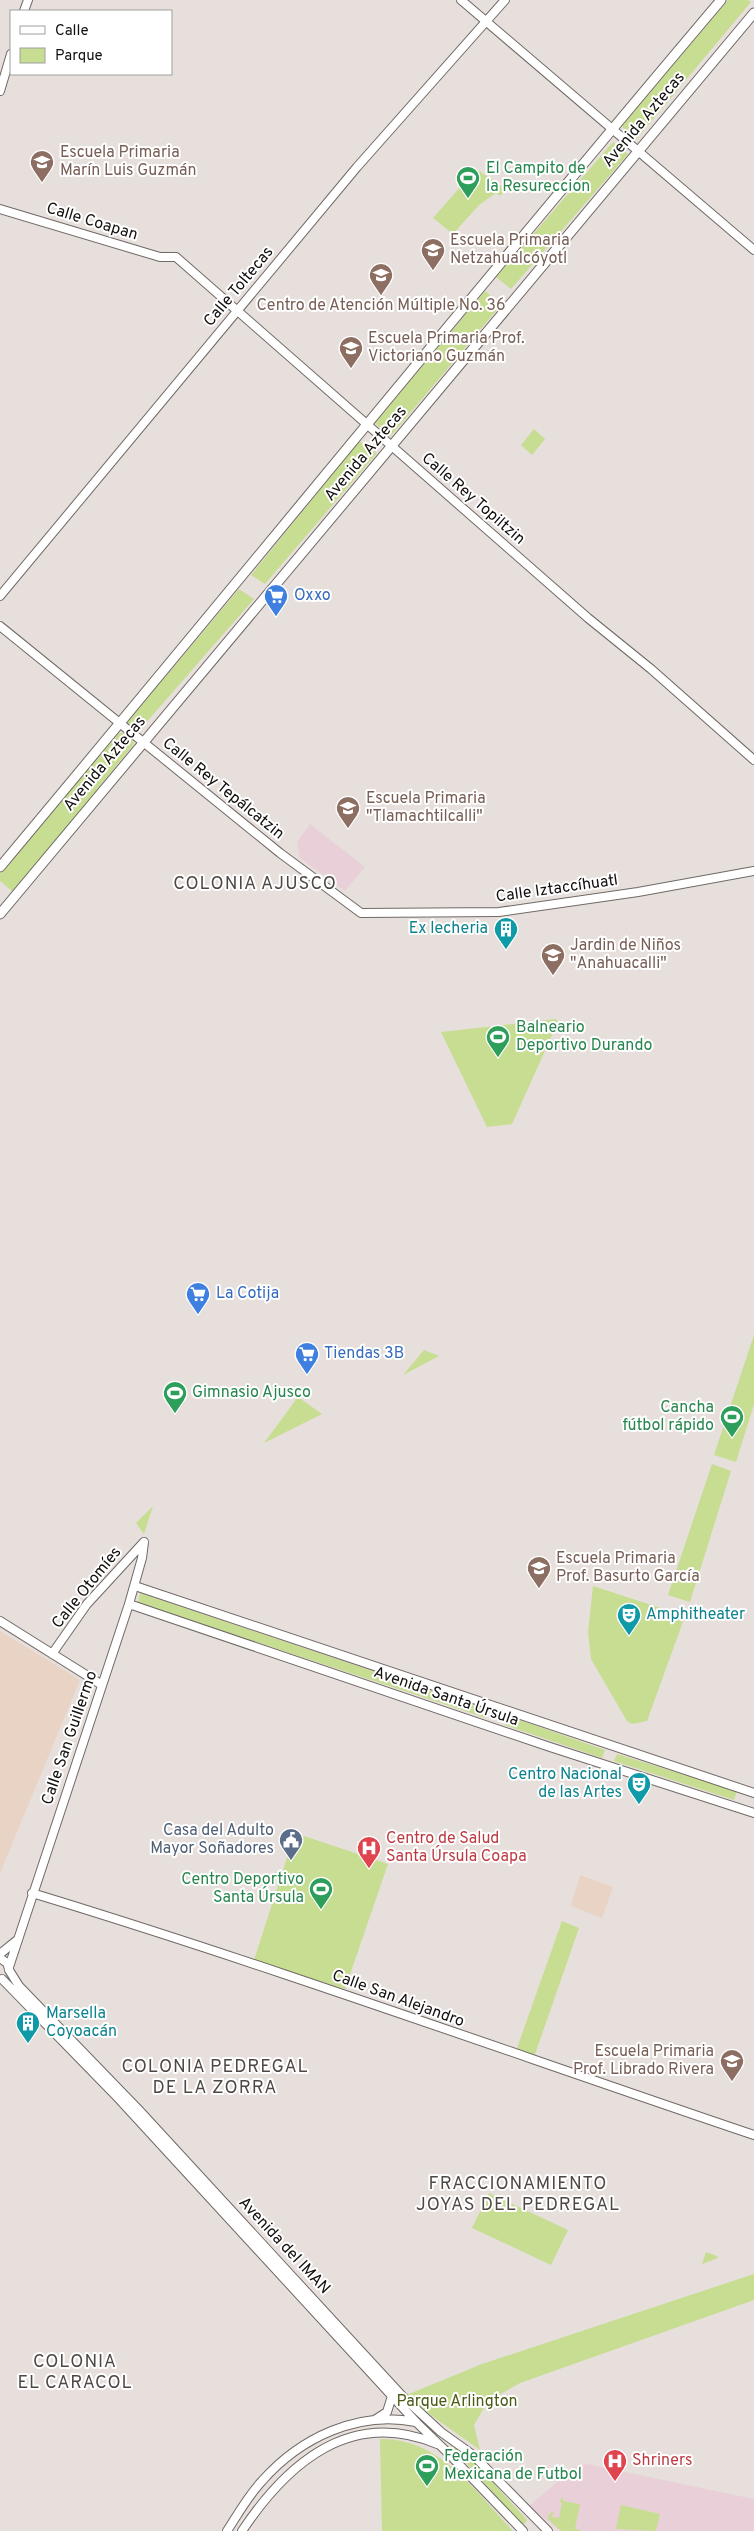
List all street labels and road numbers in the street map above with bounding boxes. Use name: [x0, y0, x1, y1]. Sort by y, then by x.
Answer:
street label: Avenida Aztecas: [598, 68, 690, 172]
street label: Calle Coapan: [44, 199, 140, 245]
street label: Calle Toltecas: [200, 243, 278, 331]
street label: Avenida Aztecas: [320, 402, 412, 506]
street label: Calle Rey Topiltzin: [417, 449, 529, 549]
street label: Avenida Aztecas: [59, 712, 151, 816]
street label: Calle Rey Tepálcatzin: [158, 734, 288, 844]
street label: Calle Iztaccíhuatl: [495, 871, 619, 907]
street label: Calle Otomíes: [48, 1543, 126, 1633]
street label: Avenida Santa Úrsula: [371, 1661, 522, 1731]
street label: Calle San Guillermo: [38, 1668, 102, 1808]
street label: Calle San Alejandro: [329, 1966, 467, 2032]
street label: Avenida del IMAN: [234, 2193, 334, 2299]

